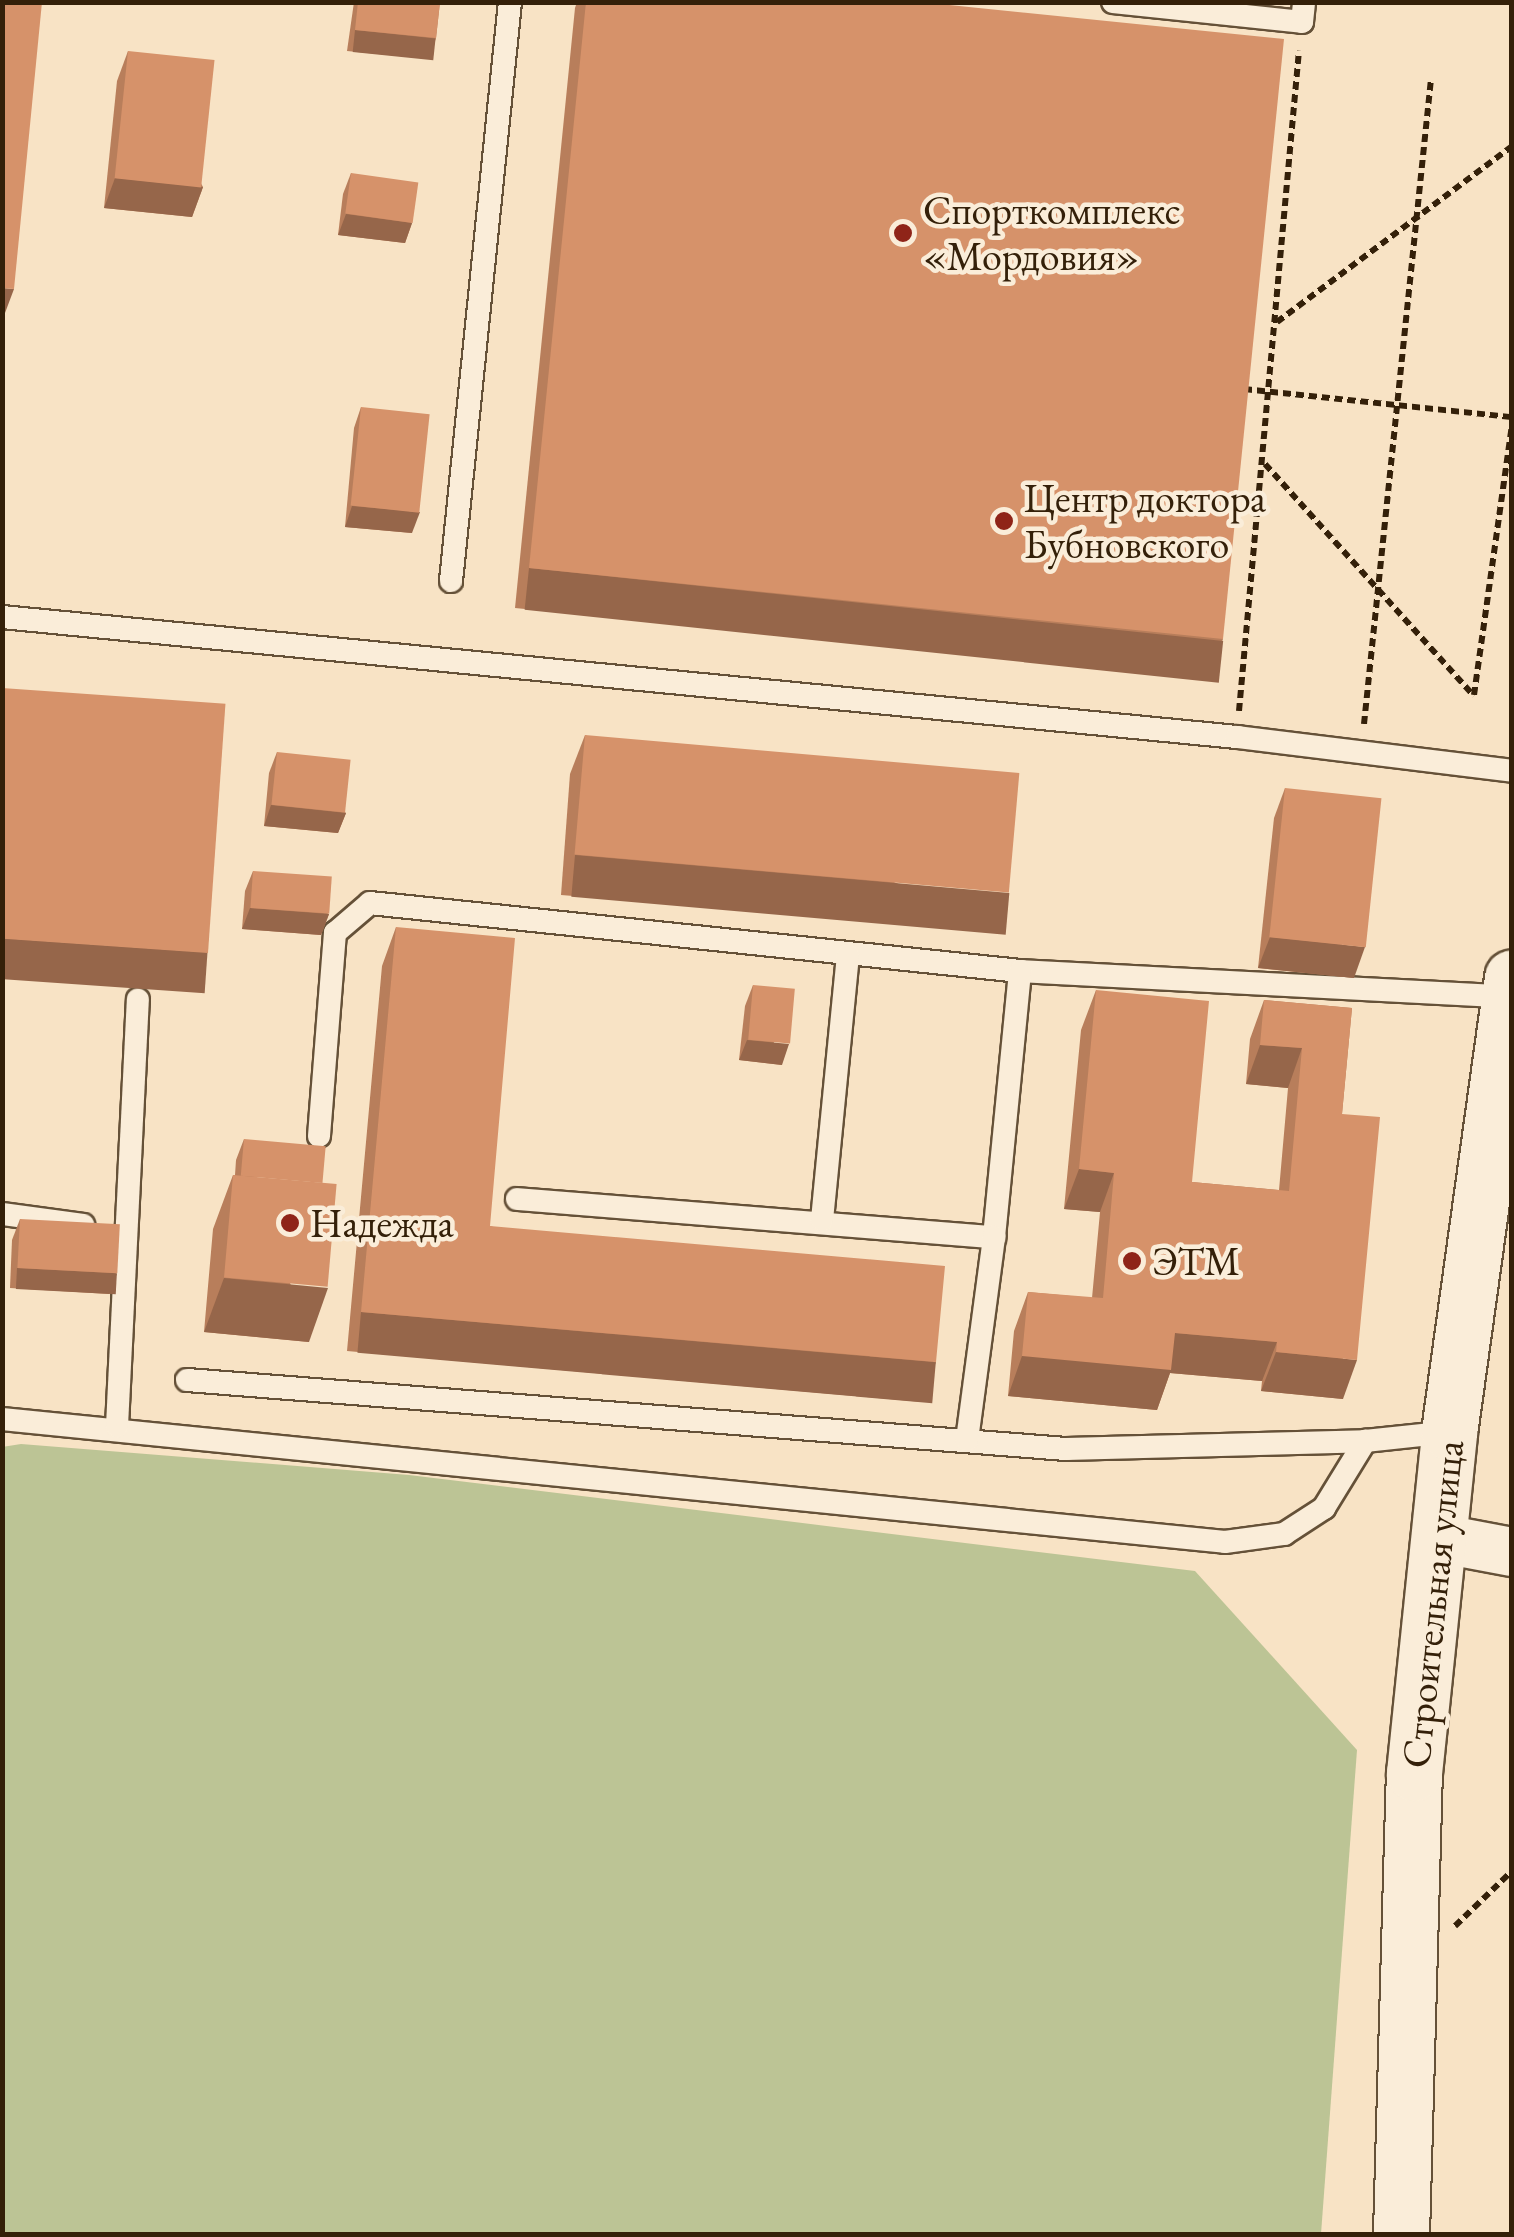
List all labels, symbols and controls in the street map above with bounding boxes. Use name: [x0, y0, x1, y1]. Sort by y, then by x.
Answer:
place label: Спорткомплекс «Мордовия»: [923, 186, 1181, 280]
marker: Спорткомплекс «Мордовия»: [892, 222, 914, 244]
place label: Центр доктора Бубновского: [1024, 474, 1266, 568]
marker: Центр доктора Бубновского: [993, 510, 1015, 532]
place label: Надежда: [310, 1199, 454, 1247]
marker: Надежда: [279, 1212, 301, 1234]
place label: ЭТМ: [1152, 1237, 1240, 1285]
marker: ЭТМ: [1121, 1250, 1143, 1272]
street label: Строительная улица: [1391, 1438, 1473, 1770]

